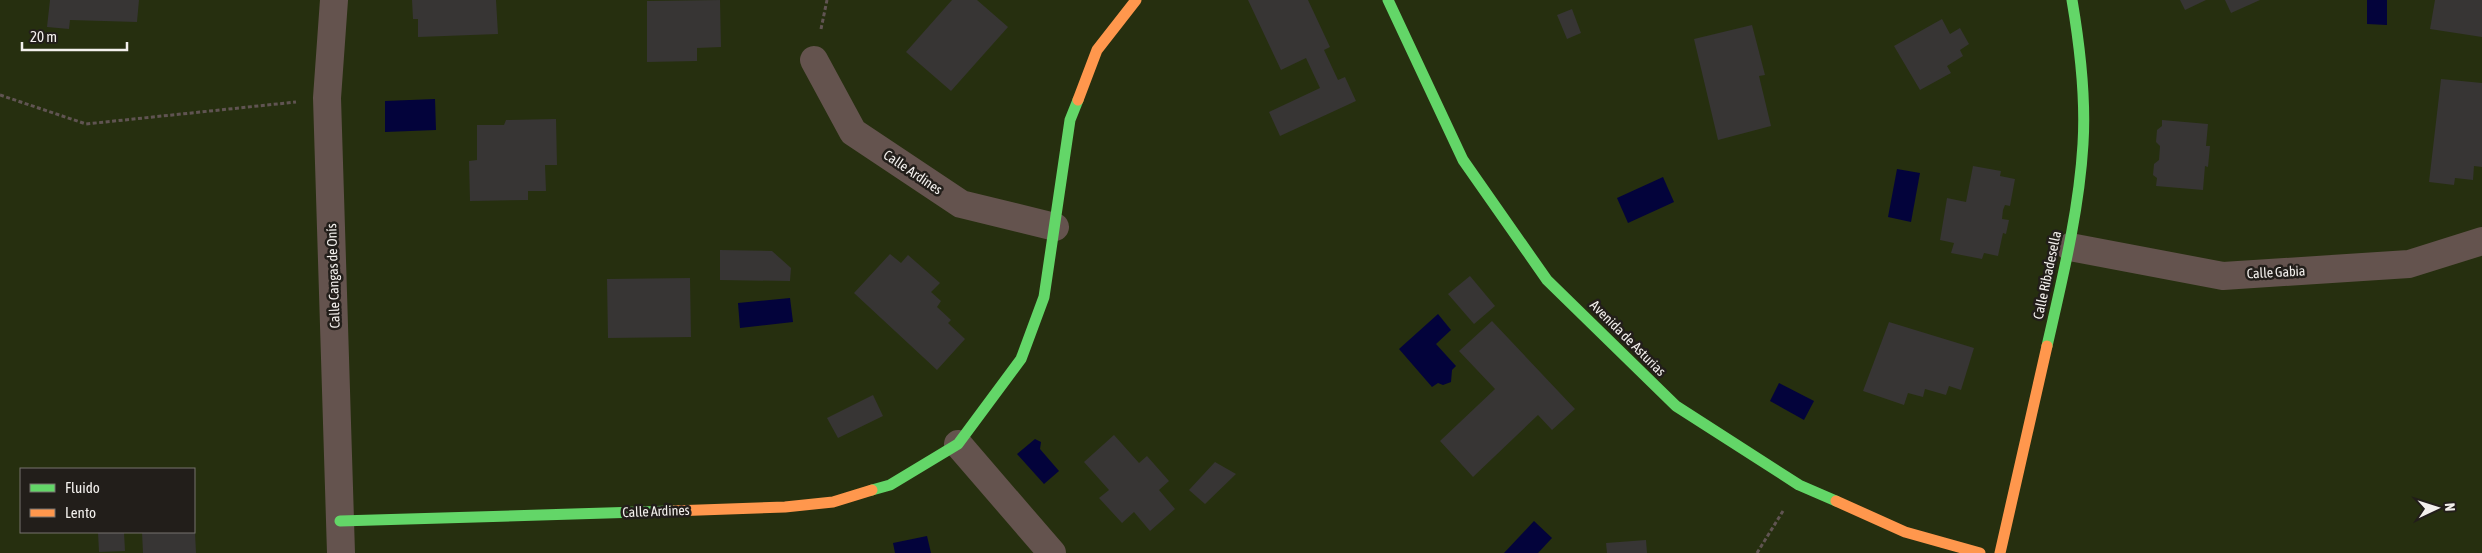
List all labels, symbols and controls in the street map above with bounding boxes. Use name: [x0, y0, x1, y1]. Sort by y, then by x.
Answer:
scale bar: [22, 20, 128, 52]
text: 20 m: [30, 28, 57, 45]
street label: Calle Ardines: [881, 147, 945, 197]
street label: Calle Cangas de Onís: [323, 223, 343, 329]
street label: Calle Ribadesella: [2030, 229, 2064, 321]
street label: Calle Gabia: [2246, 262, 2306, 282]
street label: Avenida de Asturias: [1587, 297, 1669, 379]
legend: [20, 468, 195, 533]
text: Fluido: [65, 479, 100, 496]
north arrow: [2412, 483, 2462, 533]
street label: Calle Ardines: [622, 502, 690, 520]
text: N: [2442, 502, 2458, 512]
text: Lento: [65, 504, 96, 521]

